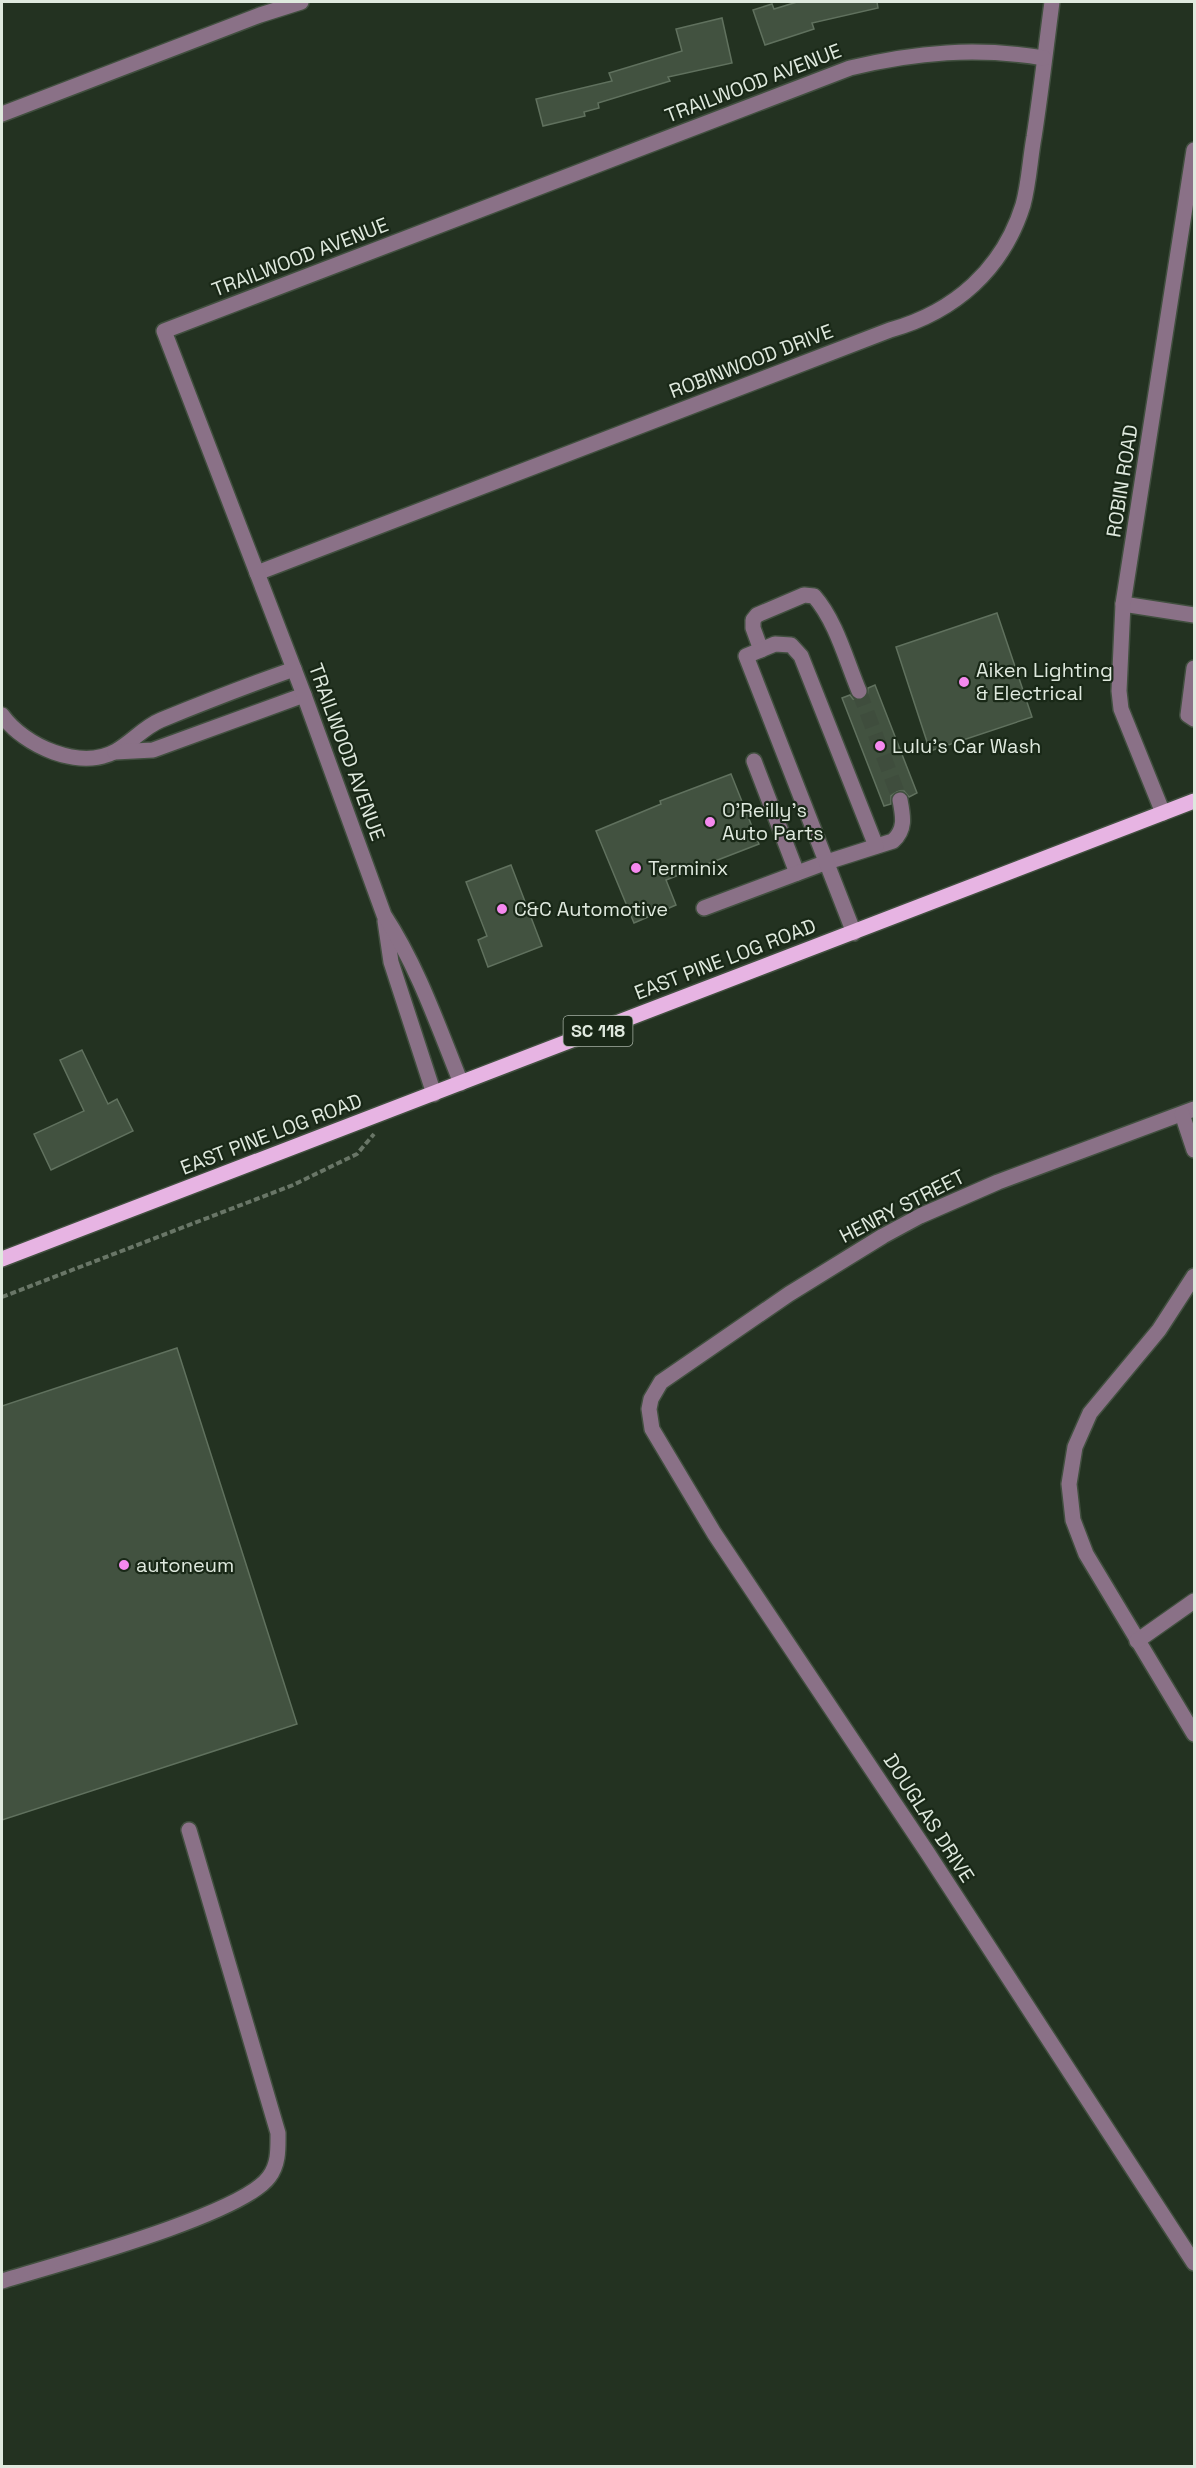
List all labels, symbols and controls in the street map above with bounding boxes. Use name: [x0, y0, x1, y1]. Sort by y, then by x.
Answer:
street label: TRAILWOOD AVENUE: [661, 37, 845, 129]
street label: TRAILWOOD AVENUE: [208, 211, 392, 303]
street label: ROBINWOOD DRIVE: [665, 318, 837, 404]
street label: ROBIN ROAD: [1100, 423, 1144, 539]
place label: Aiken Lighting & Electrical: [976, 657, 1113, 706]
street label: TRAILWOOD AVENUE: [303, 660, 391, 844]
marker: Aiken Lighting & Electrical: [957, 675, 971, 689]
place label: Lulu's Car Wash: [892, 733, 1041, 759]
marker: Lulu's Car Wash: [873, 739, 887, 753]
place label: O'Reilly's Auto Parts: [722, 797, 824, 846]
marker: O'Reilly's Auto Parts: [703, 815, 717, 829]
place label: Terminix: [648, 855, 728, 881]
marker: Terminix: [629, 861, 643, 875]
place label: C&C Automotive: [514, 896, 668, 922]
marker: C&C Automotive: [495, 902, 509, 916]
street label: EAST PINE LOG ROAD: [631, 912, 819, 1006]
road number: SC 118: [564, 1016, 632, 1046]
street label: EAST PINE LOG ROAD: [177, 1087, 365, 1181]
street label: HENRY STREET: [835, 1163, 969, 1249]
place label: autoneum: [136, 1552, 234, 1578]
marker: autoneum: [117, 1558, 131, 1572]
street label: DOUGLAS DRIVE: [878, 1749, 980, 1887]

